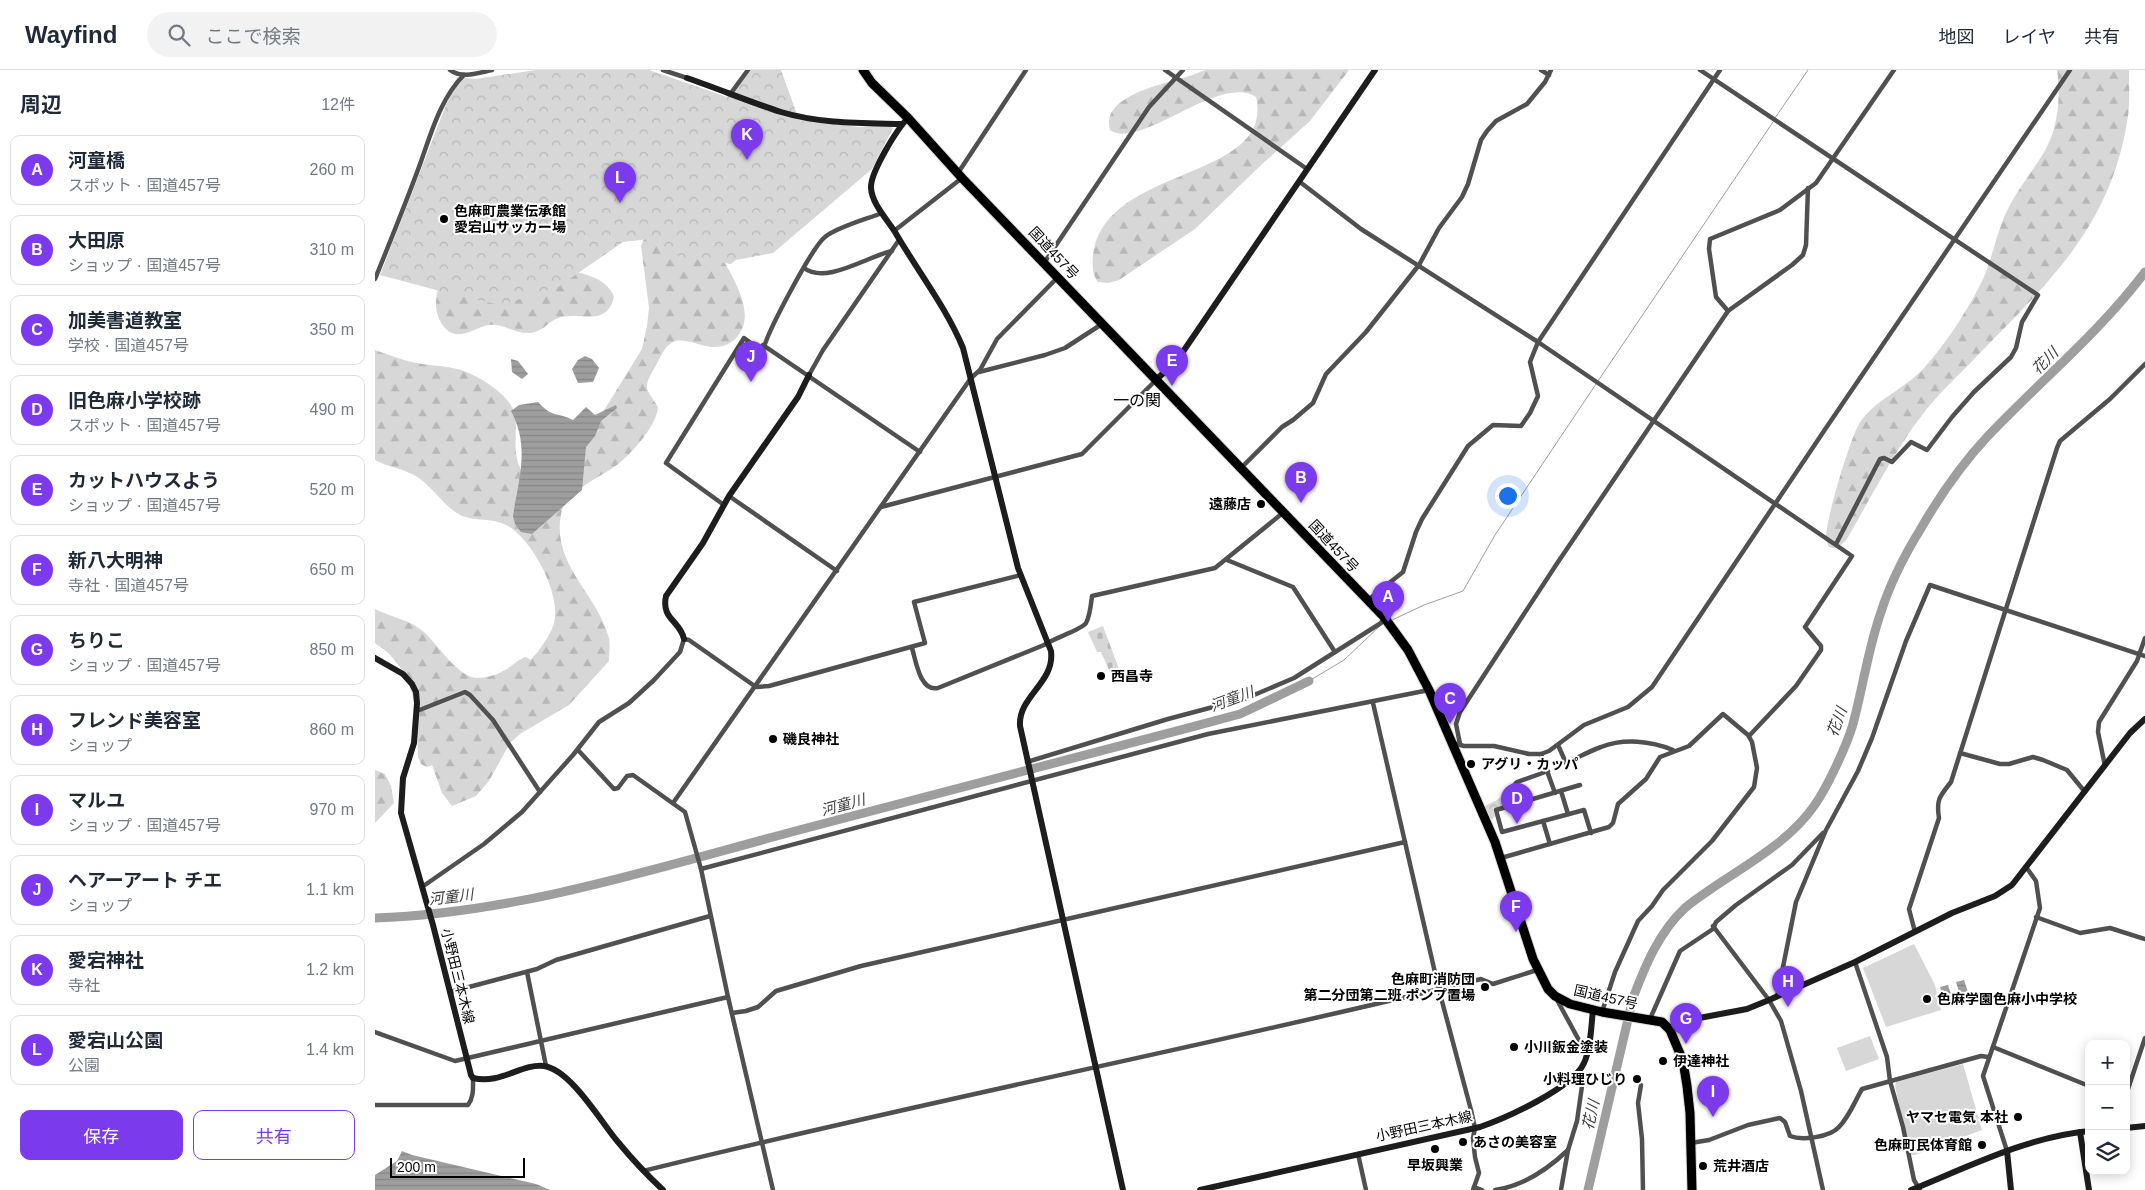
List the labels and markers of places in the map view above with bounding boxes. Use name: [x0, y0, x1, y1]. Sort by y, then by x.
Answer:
pin: K: [731, 119, 763, 160]
pin: L: [604, 162, 636, 203]
place label: 色麻町農業伝承館 愛宕山サッカー場: [454, 203, 566, 235]
marker: 色麻町農業伝承館 愛宕山サッカー場: [438, 213, 450, 225]
pin: J: [735, 341, 767, 382]
pin: E: [1156, 345, 1188, 386]
pin: B: [1285, 462, 1317, 503]
place label: 遠藤店: [1209, 496, 1251, 512]
marker: 遠藤店: [1255, 498, 1267, 510]
pin: A: [1372, 581, 1404, 622]
place label: 西昌寺: [1111, 668, 1153, 684]
marker: 西昌寺: [1095, 670, 1107, 682]
pin: C: [1434, 683, 1466, 724]
place label: 磯良神社: [782, 731, 839, 747]
marker: 磯良神社: [767, 733, 779, 745]
place label: アグリ・カッパ: [1481, 756, 1578, 772]
marker: アグリ・カッパ: [1465, 758, 1477, 770]
pin: D: [1501, 783, 1533, 824]
pin: F: [1500, 891, 1532, 932]
pin: H: [1772, 966, 1804, 1007]
place label: 色麻町消防団 第二分団第二班 ポンプ置場: [1304, 971, 1475, 1003]
marker: 色麻町消防団 第二分団第二班 ポンプ置場: [1479, 981, 1491, 993]
place label: 色麻学園色麻小中学校: [1937, 991, 2077, 1007]
marker: 色麻学園色麻小中学校: [1921, 993, 1933, 1005]
pin: G: [1670, 1003, 1702, 1044]
place label: 小川鈑金塗装: [1524, 1039, 1608, 1055]
marker: 小川鈑金塗装: [1508, 1041, 1520, 1053]
place label: 伊達神社: [1673, 1053, 1729, 1069]
marker: 伊達神社: [1657, 1055, 1669, 1067]
place label: 小料理ひじり: [1543, 1071, 1627, 1087]
marker: 小料理ひじり: [1631, 1073, 1643, 1085]
pin: I: [1697, 1076, 1729, 1117]
place label: ヤマセ電気 本社: [1906, 1109, 2008, 1125]
marker: ヤマセ電気 本社: [2012, 1111, 2024, 1123]
place label: あさの美容室: [1473, 1134, 1557, 1150]
marker: あさの美容室: [1457, 1136, 1469, 1148]
place label: 色麻町民体育館: [1874, 1137, 1972, 1153]
marker: 色麻町民体育館: [1976, 1139, 1988, 1151]
marker: 早坂興業: [1429, 1143, 1441, 1155]
place label: 早坂興業: [1407, 1157, 1463, 1173]
place label: 荒井酒店: [1713, 1158, 1769, 1174]
marker: 荒井酒店: [1697, 1160, 1709, 1172]

